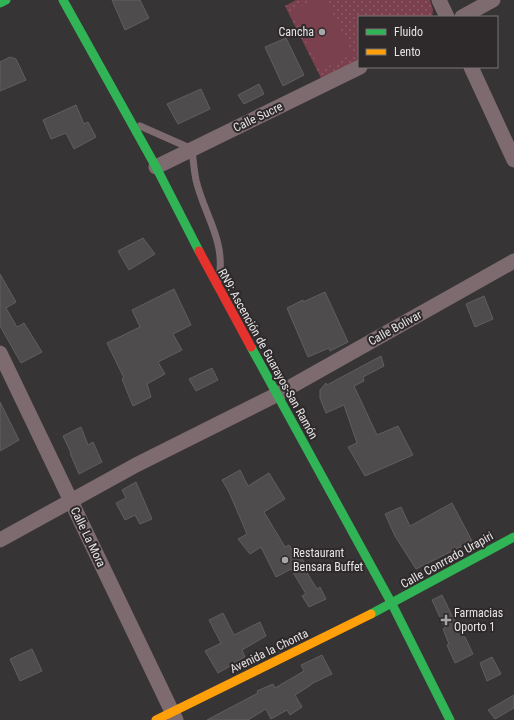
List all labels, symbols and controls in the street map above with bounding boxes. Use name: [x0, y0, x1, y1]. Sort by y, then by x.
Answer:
legend: [358, 16, 498, 68]
place label: Cancha: [279, 25, 314, 39]
text: Fluido: [394, 25, 423, 39]
marker: Cancha: [317, 27, 327, 37]
text: Lento: [394, 45, 421, 59]
street label: Calle Sucre: [231, 99, 285, 135]
street label: RN9: Ascención de Guarayos-San Ramón: [215, 266, 321, 442]
street label: Calle Bolivar: [366, 307, 424, 348]
street label: Calle La Mora: [67, 505, 109, 569]
street label: Calle Conrrado Urapiri: [398, 529, 496, 591]
place label: Restaurant Bensara Buffet: [293, 546, 364, 574]
marker: Restaurant Bensara Buffet: [280, 555, 290, 565]
place label: Farmacias Oporto 1: [454, 606, 503, 634]
marker: Farmacias Oporto 1: [441, 615, 451, 625]
street label: Avenida la Chonta: [228, 626, 311, 676]

